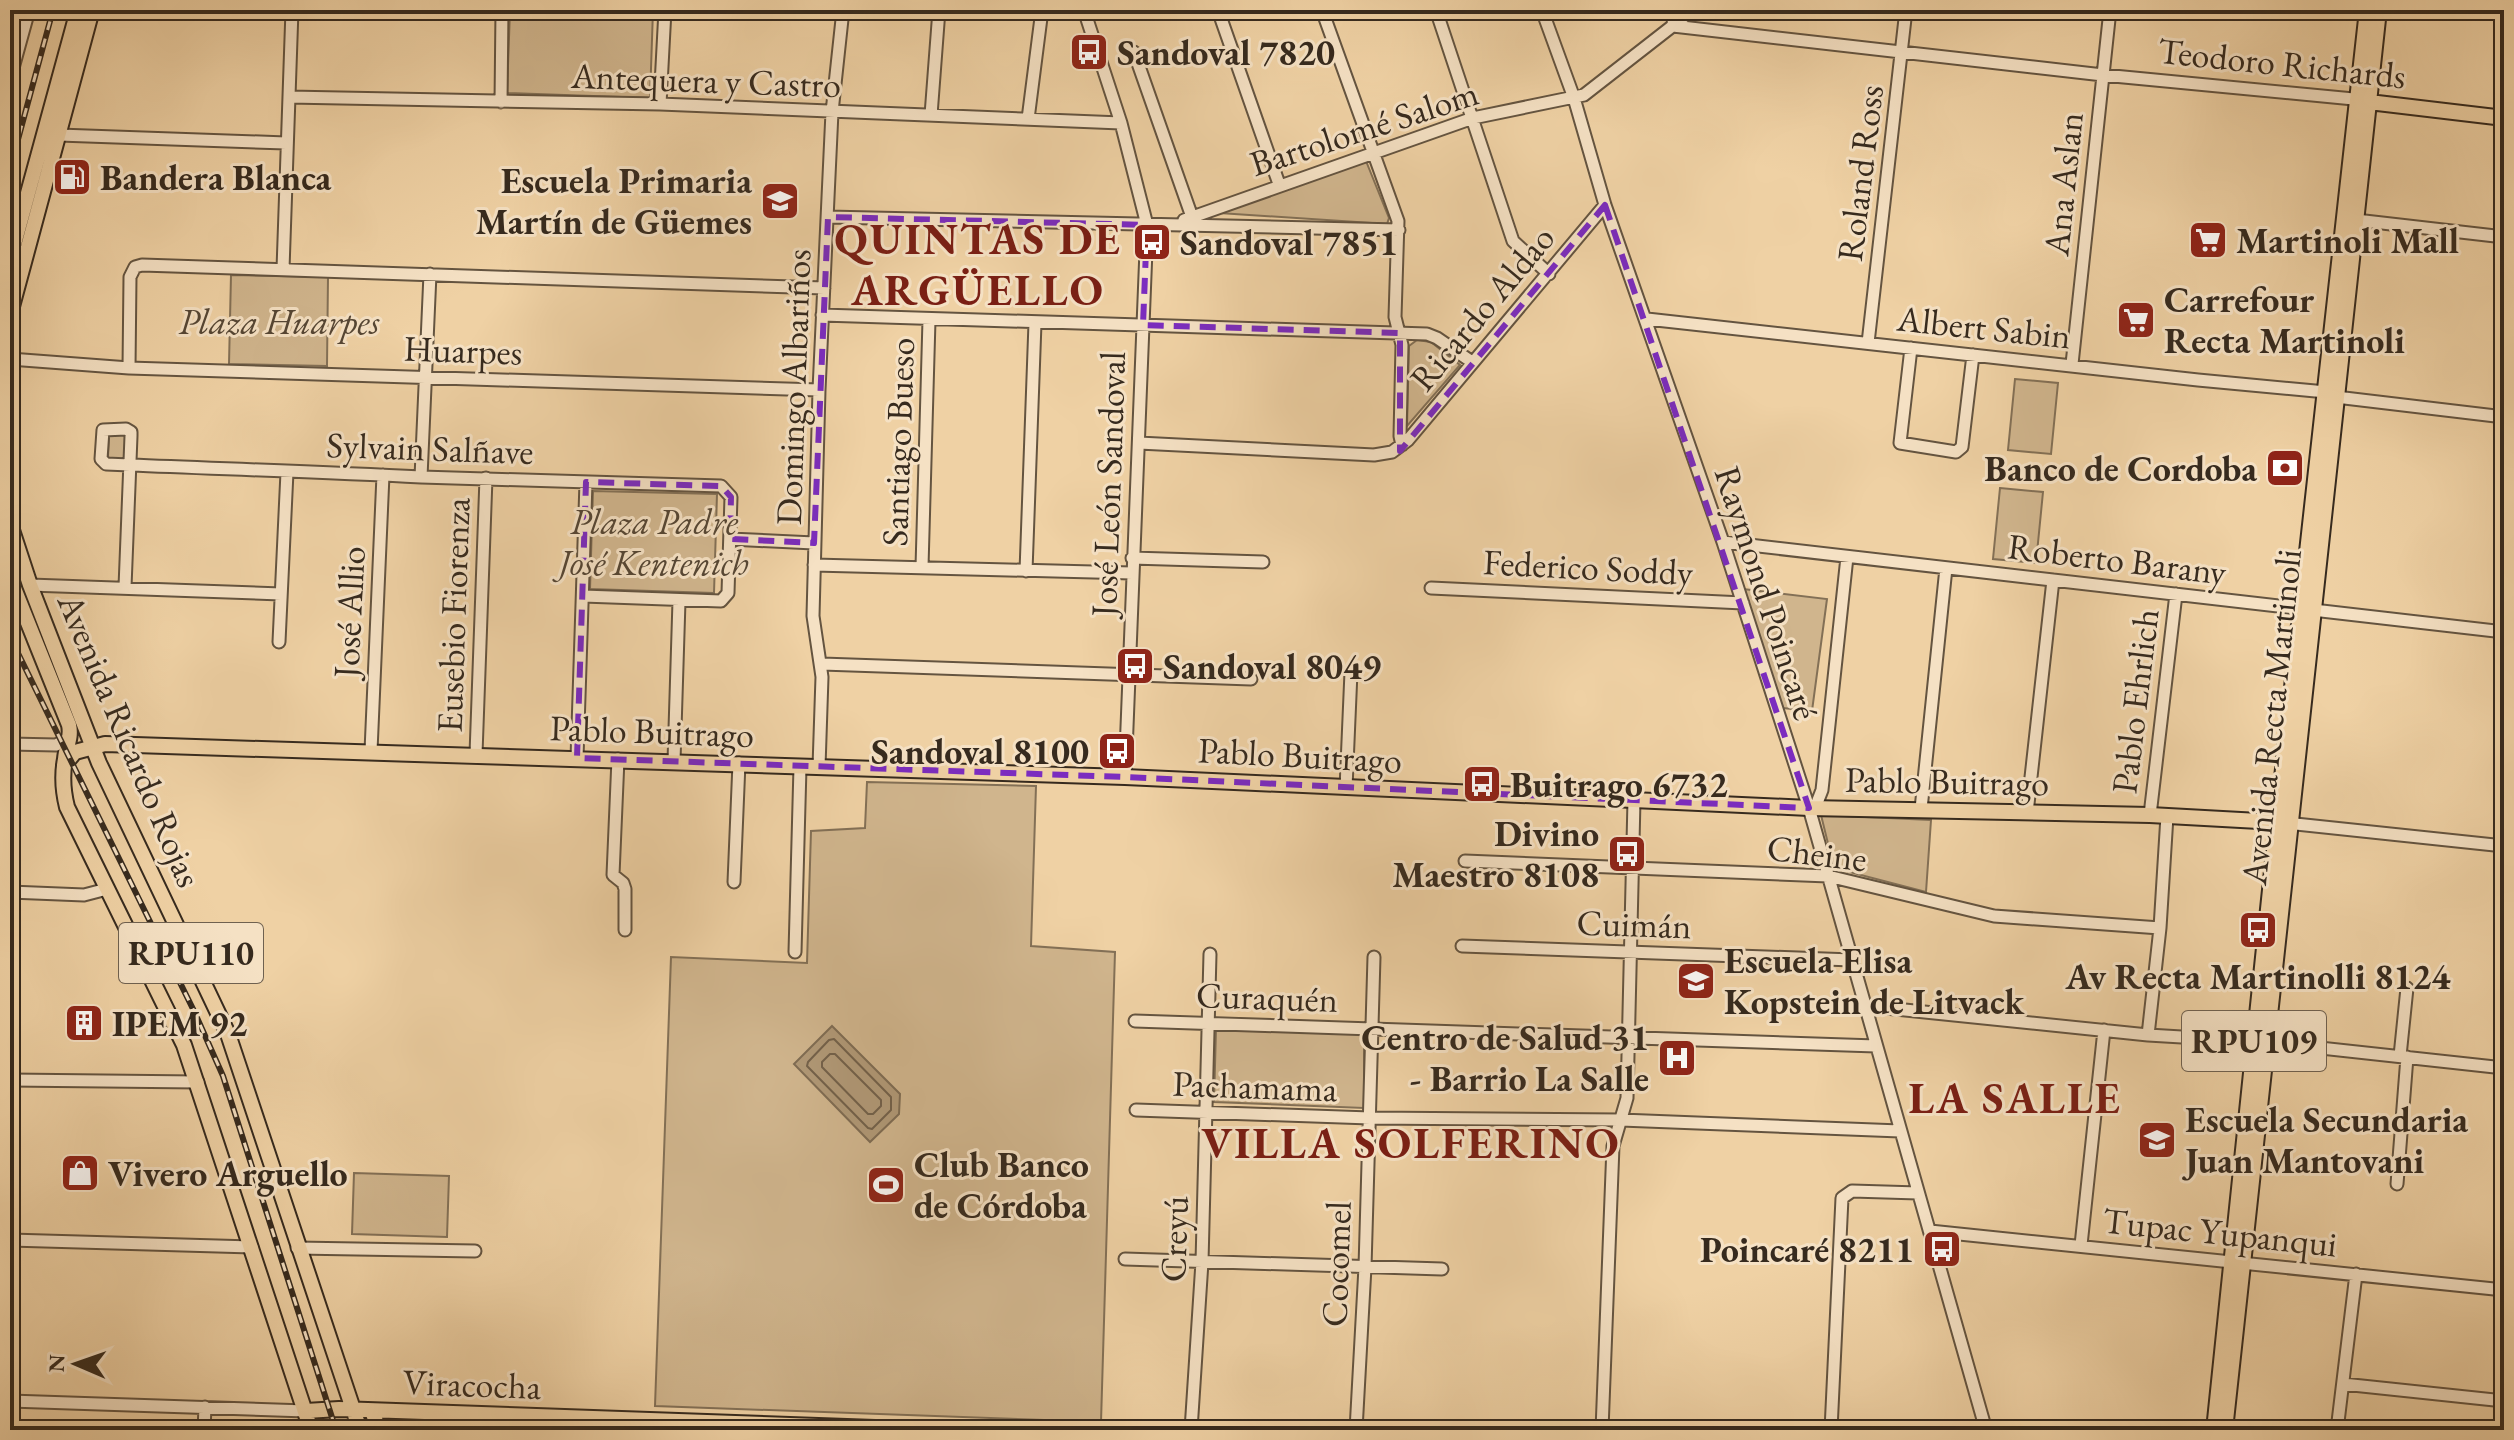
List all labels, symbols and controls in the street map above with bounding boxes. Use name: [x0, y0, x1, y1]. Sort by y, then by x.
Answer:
street label: Teodoro Richards: [2156, 27, 2408, 99]
place label: Sandoval 7820: [1117, 29, 1335, 76]
bus stop icon: Sandoval 7820: [1068, 31, 1110, 73]
street label: Antequera y Castro: [569, 52, 842, 108]
street label: Bartolomé Salom: [1244, 69, 1484, 187]
street label: Roland Ross: [1826, 82, 1894, 264]
street label: Ana Aslan: [2032, 110, 2094, 259]
place label: Bandera Blanca: [100, 154, 331, 201]
fuel station icon: Bandera Blanca: [51, 156, 93, 198]
place label: Escuela Primaria Martín de Güemes: [475, 157, 752, 245]
school or university icon: Escuela Primaria Martín de Güemes: [759, 180, 801, 222]
district label: QUINTAS DE ARGÜELLO: [834, 210, 1122, 318]
street label: Ricardo Aldao: [1399, 215, 1565, 401]
place label: Martinoli Mall: [2236, 217, 2459, 264]
place label: Sandoval 7851: [1180, 219, 1398, 266]
supermarket icon: Martinoli Mall: [2187, 219, 2229, 261]
bus stop icon: Sandoval 7851: [1131, 221, 1173, 263]
street label: Domingo Albariños: [765, 248, 821, 526]
place label: Carrefour Recta Martinoli: [2164, 276, 2405, 364]
street label: Albert Sabin: [1894, 294, 2073, 359]
park label: Plaza Huarpes: [178, 298, 381, 345]
supermarket icon: Carrefour Recta Martinoli: [2115, 299, 2157, 341]
street label: Huarpes: [403, 324, 523, 376]
street label: Santiago Bueso: [871, 337, 925, 547]
street label: José León Sandoval: [1080, 351, 1136, 620]
street label: Sylvain Salñave: [326, 421, 534, 475]
place label: Banco de Cordoba: [1984, 445, 2257, 492]
bank icon: Banco de Cordoba: [2264, 447, 2306, 489]
street label: Raymond Poincaré: [1704, 460, 1830, 726]
street label: Eusebio Fiorenza: [425, 496, 481, 733]
park label: Plaza Padre José Kentenich: [552, 498, 749, 586]
street label: Roberto Barany: [2005, 522, 2229, 596]
street label: Federico Soddy: [1482, 538, 1694, 596]
street label: José Allio: [322, 545, 376, 682]
street label: Avenida Recta Martinoli: [2230, 546, 2312, 888]
street label: Avenida Ricardo Rojas: [46, 585, 213, 894]
street label: Pablo Ehrlich: [2100, 606, 2170, 796]
place label: Sandoval 8049: [1163, 643, 1381, 690]
bus stop icon: Sandoval 8049: [1114, 645, 1156, 687]
street label: Pablo Buitrago: [549, 704, 755, 758]
street label: Pablo Buitrago: [1197, 726, 1403, 784]
place label: Sandoval 8100: [871, 728, 1089, 775]
bus stop icon: Sandoval 8100: [1096, 730, 1138, 772]
street label: Pablo Buitrago: [1845, 756, 2049, 806]
place label: Buitrago 6732: [1510, 761, 1728, 808]
bus stop icon: Buitrago 6732: [1461, 763, 1503, 805]
place label: Divino Maestro 8108: [1392, 810, 1599, 898]
street label: Cheine: [1765, 824, 1869, 882]
bus stop icon: Divino Maestro 8108: [1606, 833, 1648, 875]
street label: Cuimán: [1576, 899, 1692, 949]
bus stop icon: Av Recta Martinolli 8124: [2237, 909, 2279, 951]
road number: RPU110: [119, 923, 263, 983]
place label: Escuela Elisa Kopstein de Litvack: [1724, 937, 2026, 1025]
place label: Av Recta Martinolli 8124: [2065, 953, 2451, 1000]
school or university icon: Escuela Elisa Kopstein de Litvack: [1675, 960, 1717, 1002]
street label: Curaquén: [1195, 971, 1339, 1023]
place label: IPEM 92: [112, 1000, 247, 1047]
building icon: IPEM 92: [63, 1002, 105, 1044]
road number: RPU109: [2182, 1011, 2326, 1071]
place label: Centro de Salud 31 - Barrio La Salle: [1361, 1014, 1649, 1102]
hospital icon: Centro de Salud 31 - Barrio La Salle: [1656, 1037, 1698, 1079]
street label: Pachamama: [1172, 1060, 1339, 1112]
district label: LA SALLE: [1908, 1069, 2122, 1126]
place label: Escuela Secundaria Juan Mantovani: [2182, 1096, 2468, 1184]
district label: VILLA SOLFERINO: [1201, 1114, 1621, 1171]
school or university icon: Escuela Secundaria Juan Mantovani: [2136, 1119, 2178, 1161]
place label: Club Banco de Córdoba: [914, 1141, 1089, 1229]
place label: Vivero Arguello: [108, 1150, 348, 1197]
shop icon: Vivero Arguello: [59, 1152, 101, 1194]
sports icon: Club Banco de Córdoba: [865, 1164, 907, 1206]
street label: Creyú: [1149, 1195, 1199, 1283]
street label: Tupac Yupanqui: [2101, 1196, 2339, 1268]
street label: Cocomel: [1310, 1200, 1362, 1328]
place label: Poincaré 8211: [1700, 1226, 1914, 1273]
bus stop icon: Poincaré 8211: [1921, 1228, 1963, 1270]
north arrow: [36, 1324, 116, 1404]
text: N: [42, 1354, 71, 1373]
street label: Viracocha: [402, 1358, 542, 1410]

